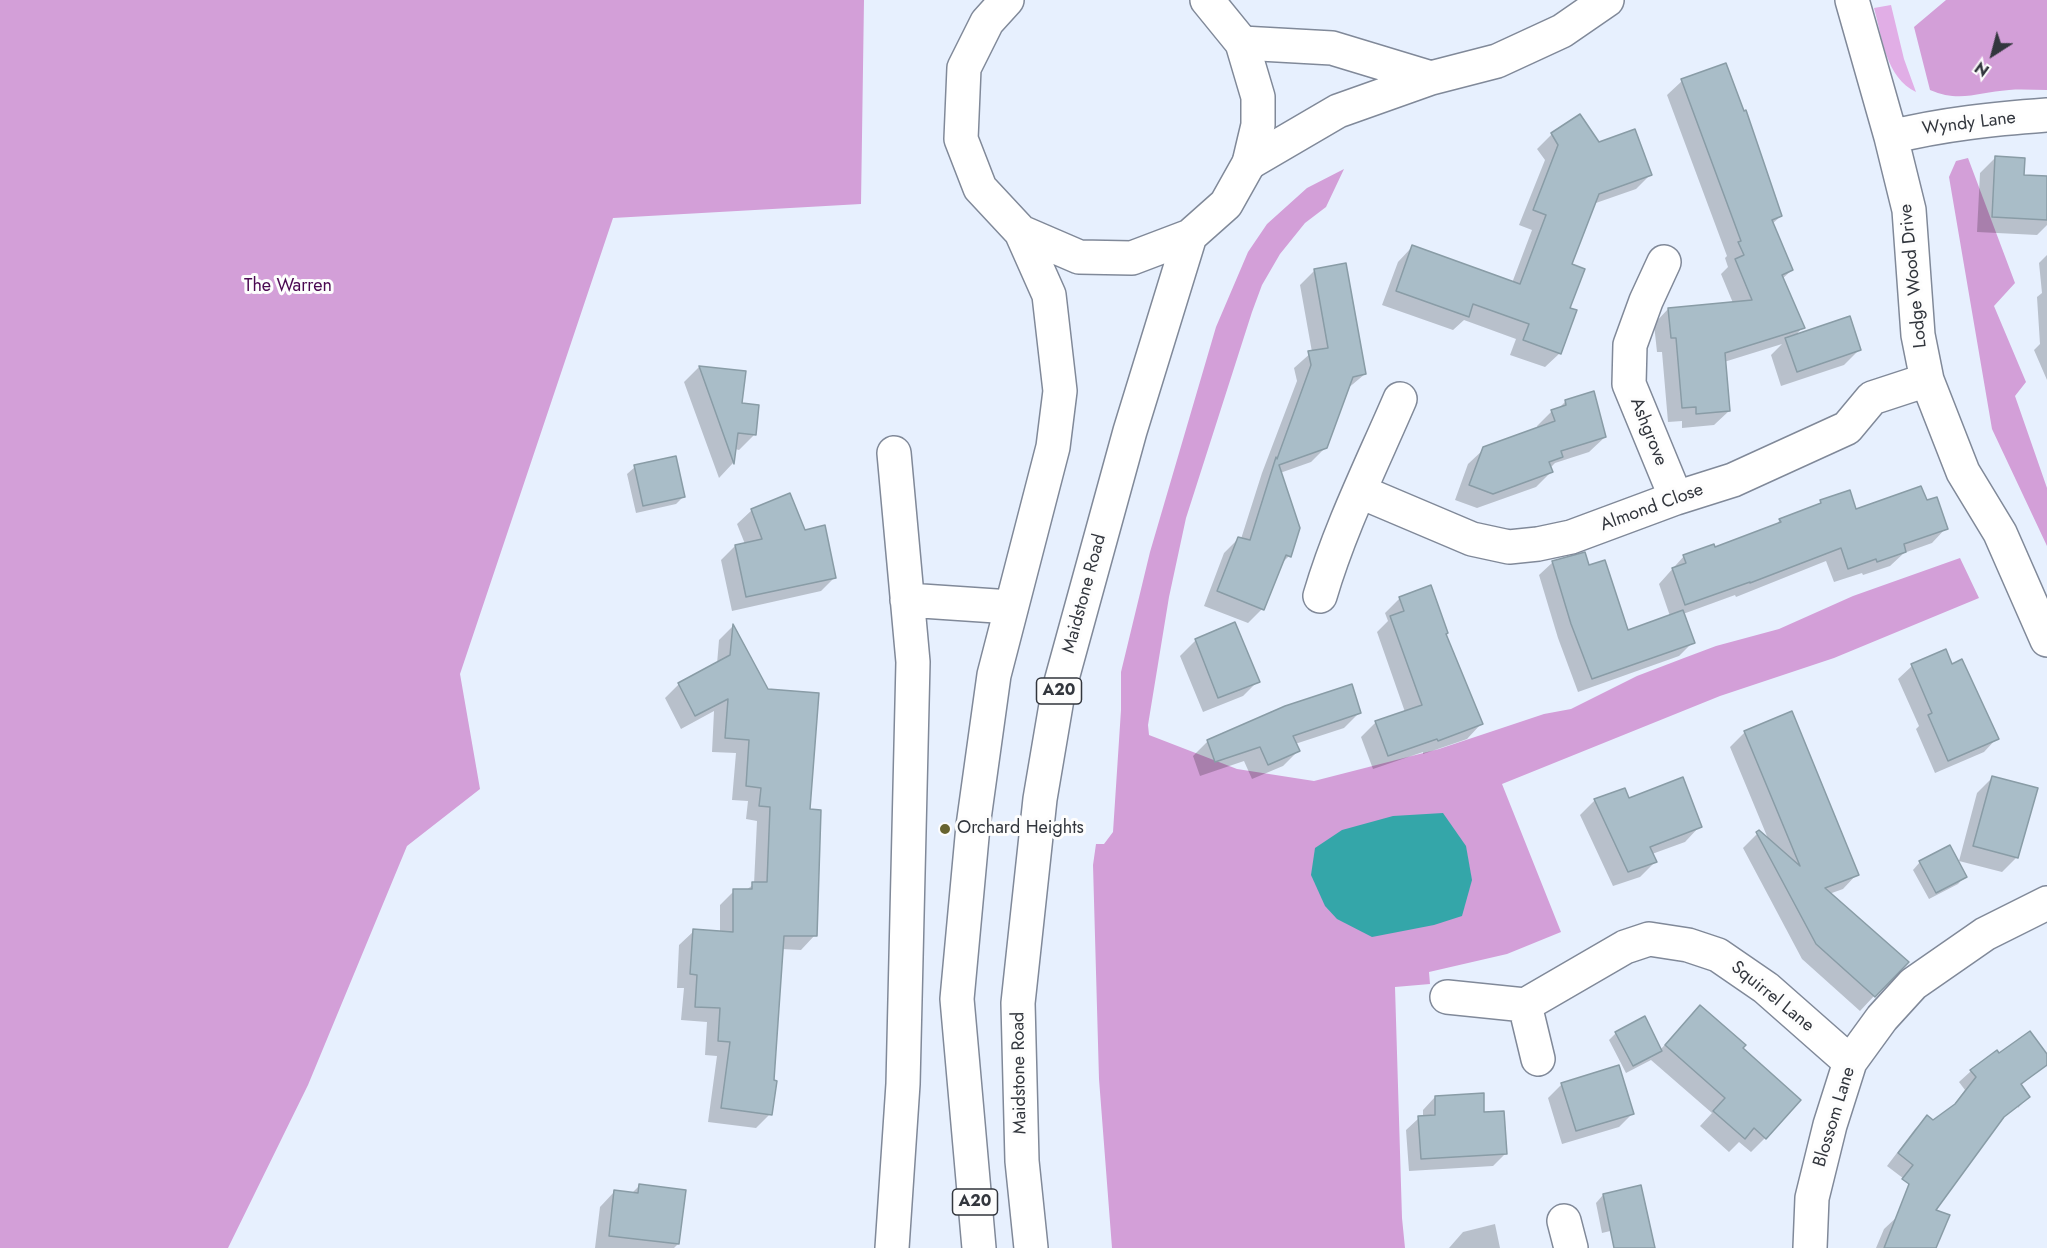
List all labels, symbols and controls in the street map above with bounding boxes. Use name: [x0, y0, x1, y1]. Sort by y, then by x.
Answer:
north arrow: [1963, 24, 2023, 84]
text: N: [1970, 56, 1994, 82]
street label: Wyndy Lane: [1921, 108, 2017, 140]
street label: Lodge Wood Drive: [1896, 203, 1932, 349]
park label: The Warren: [244, 276, 332, 298]
street label: Ashgrove: [1625, 395, 1671, 469]
street label: Almond Close: [1598, 479, 1706, 537]
street label: Maidstone Road: [1059, 532, 1111, 656]
road number: A20: [1036, 678, 1082, 704]
place label: Orchard Heights: [957, 818, 1084, 840]
marker: Orchard Heights: [938, 822, 952, 836]
street label: Squirrel Lane: [1726, 957, 1818, 1037]
street label: Maidstone Road: [1008, 1012, 1032, 1134]
street label: Blossom Lane: [1810, 1064, 1860, 1170]
road number: A20: [952, 1189, 998, 1215]

